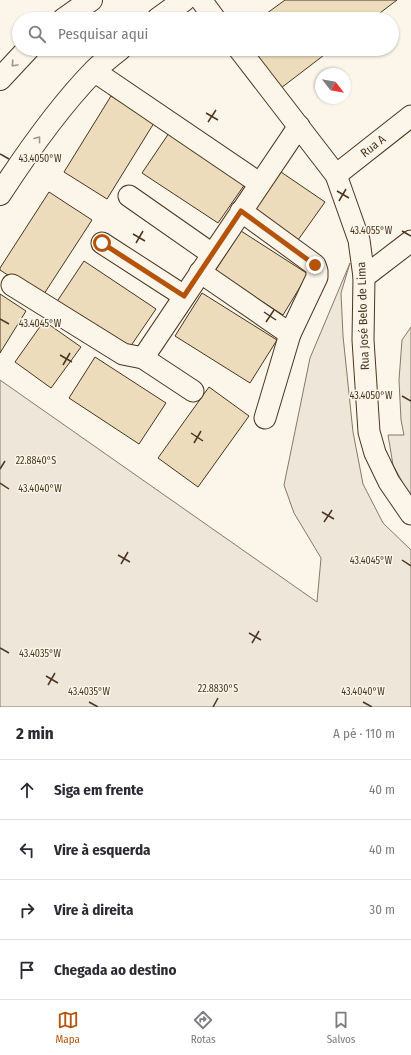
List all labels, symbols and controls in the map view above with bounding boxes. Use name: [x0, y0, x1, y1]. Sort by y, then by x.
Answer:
search box: [12, 12, 399, 56]
icon: search: [26, 23, 48, 45]
text: Pesquisar aqui: [58, 25, 148, 43]
one-way arrow: [11, 59, 19, 67]
north arrow: [315, 68, 351, 104]
street label: Rua A: [358, 131, 389, 160]
one-way arrow: [33, 136, 41, 143]
text: 43.4050°W: [18, 153, 62, 165]
text: 43.4055°W: [350, 225, 393, 237]
route start: [93, 234, 111, 252]
route end: [306, 256, 324, 274]
street label: Rua José Belo de Lima: [354, 262, 372, 370]
text: 43.4045°W: [19, 318, 62, 330]
text: 43.4050°W: [349, 390, 393, 402]
text: 22.8840°S: [16, 455, 56, 467]
text: 43.4040°W: [18, 483, 62, 495]
text: 43.4045°W: [350, 555, 393, 567]
text: 43.4035°W: [19, 648, 62, 660]
text: 22.8830°S: [198, 683, 238, 695]
text: 43.4035°W: [68, 686, 111, 698]
text: 43.4040°W: [341, 686, 385, 698]
text: 2 min: [16, 723, 54, 744]
text: A pé · 110 m: [333, 726, 395, 741]
icon: ahead: [16, 779, 38, 801]
text: Siga em frente: [54, 781, 144, 799]
text: 40 m: [369, 782, 395, 797]
icon: left: [16, 839, 38, 861]
text: Vire à esquerda: [54, 841, 151, 859]
text: 40 m: [369, 842, 395, 857]
icon: right: [16, 899, 38, 921]
text: Vire à direita: [54, 901, 133, 919]
text: 30 m: [369, 902, 395, 917]
icon: arrive: [16, 959, 38, 981]
text: Chegada ao destino: [54, 961, 176, 979]
tab: Mapa: [55, 1009, 80, 1046]
tab: Rotas: [191, 1009, 216, 1046]
tab: Salvos: [327, 1009, 356, 1046]

